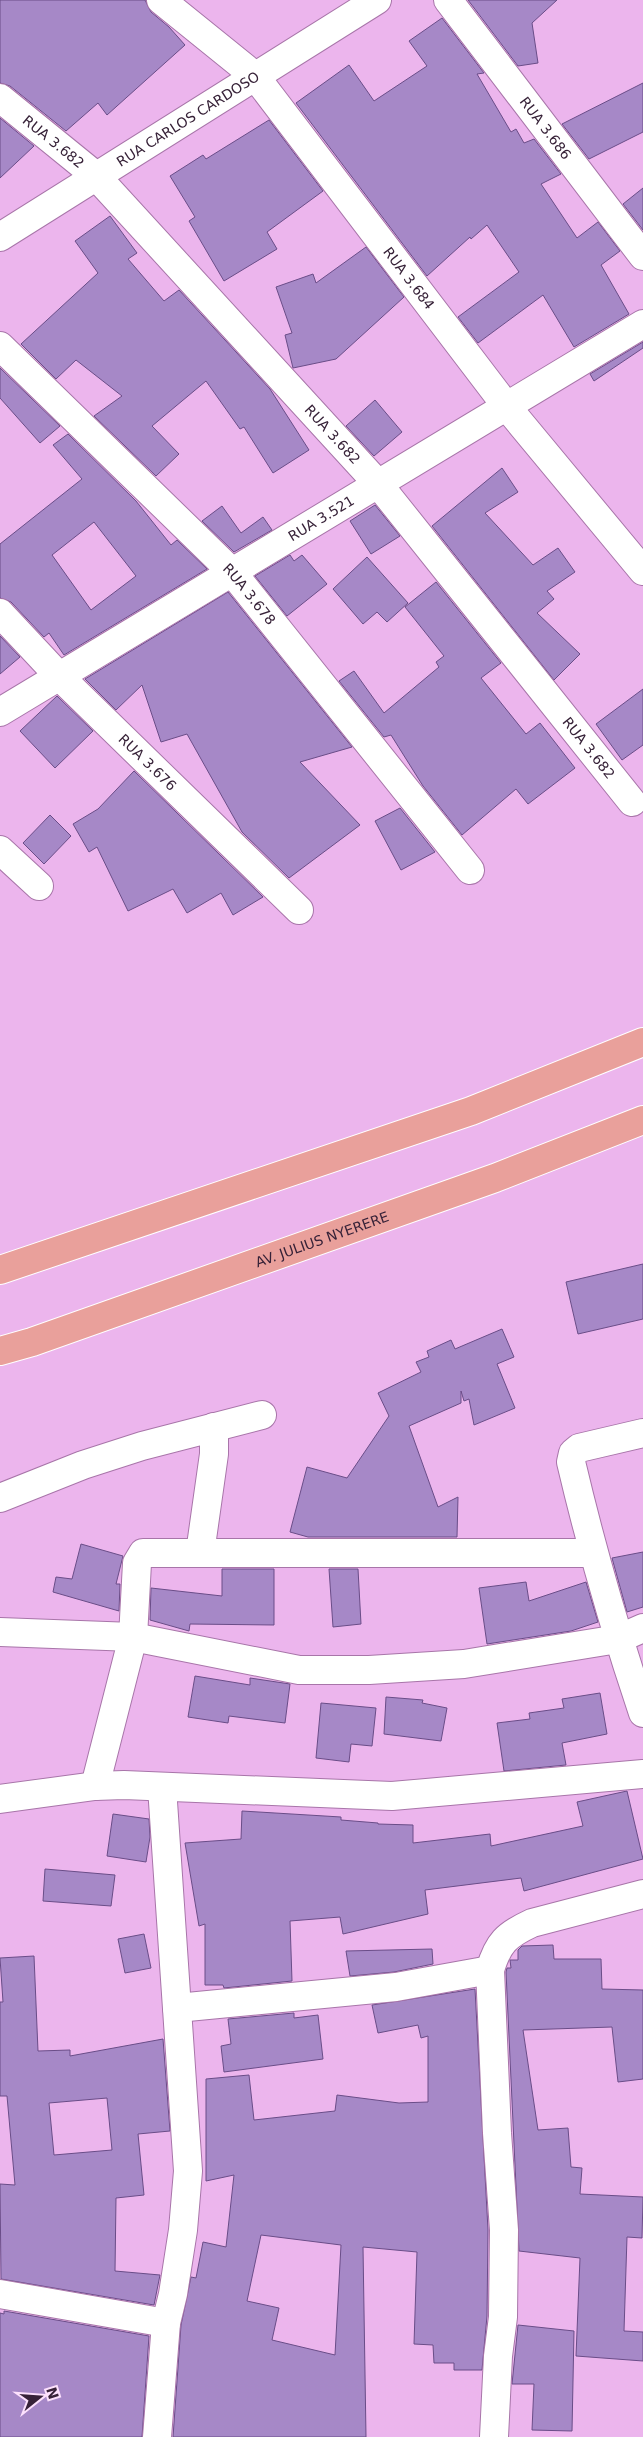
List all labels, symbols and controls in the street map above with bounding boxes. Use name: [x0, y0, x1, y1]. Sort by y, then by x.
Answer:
street label: RUA CARLOS CARDOSO: [114, 68, 262, 170]
street label: RUA 3.686: [517, 94, 574, 162]
street label: RUA 3.682: [20, 112, 87, 171]
street label: RUA 3.684: [380, 244, 438, 313]
street label: RUA 3.682: [302, 402, 364, 467]
street label: RUA 3.521: [285, 492, 357, 544]
street label: RUA 3.678: [220, 560, 279, 628]
street label: RUA 3.682: [559, 714, 618, 782]
street label: RUA 3.676: [115, 731, 180, 794]
street label: AV. JULIUS NYERERE: [253, 1208, 391, 1270]
north arrow: [15, 2372, 65, 2422]
text: N: [43, 2385, 62, 2401]

